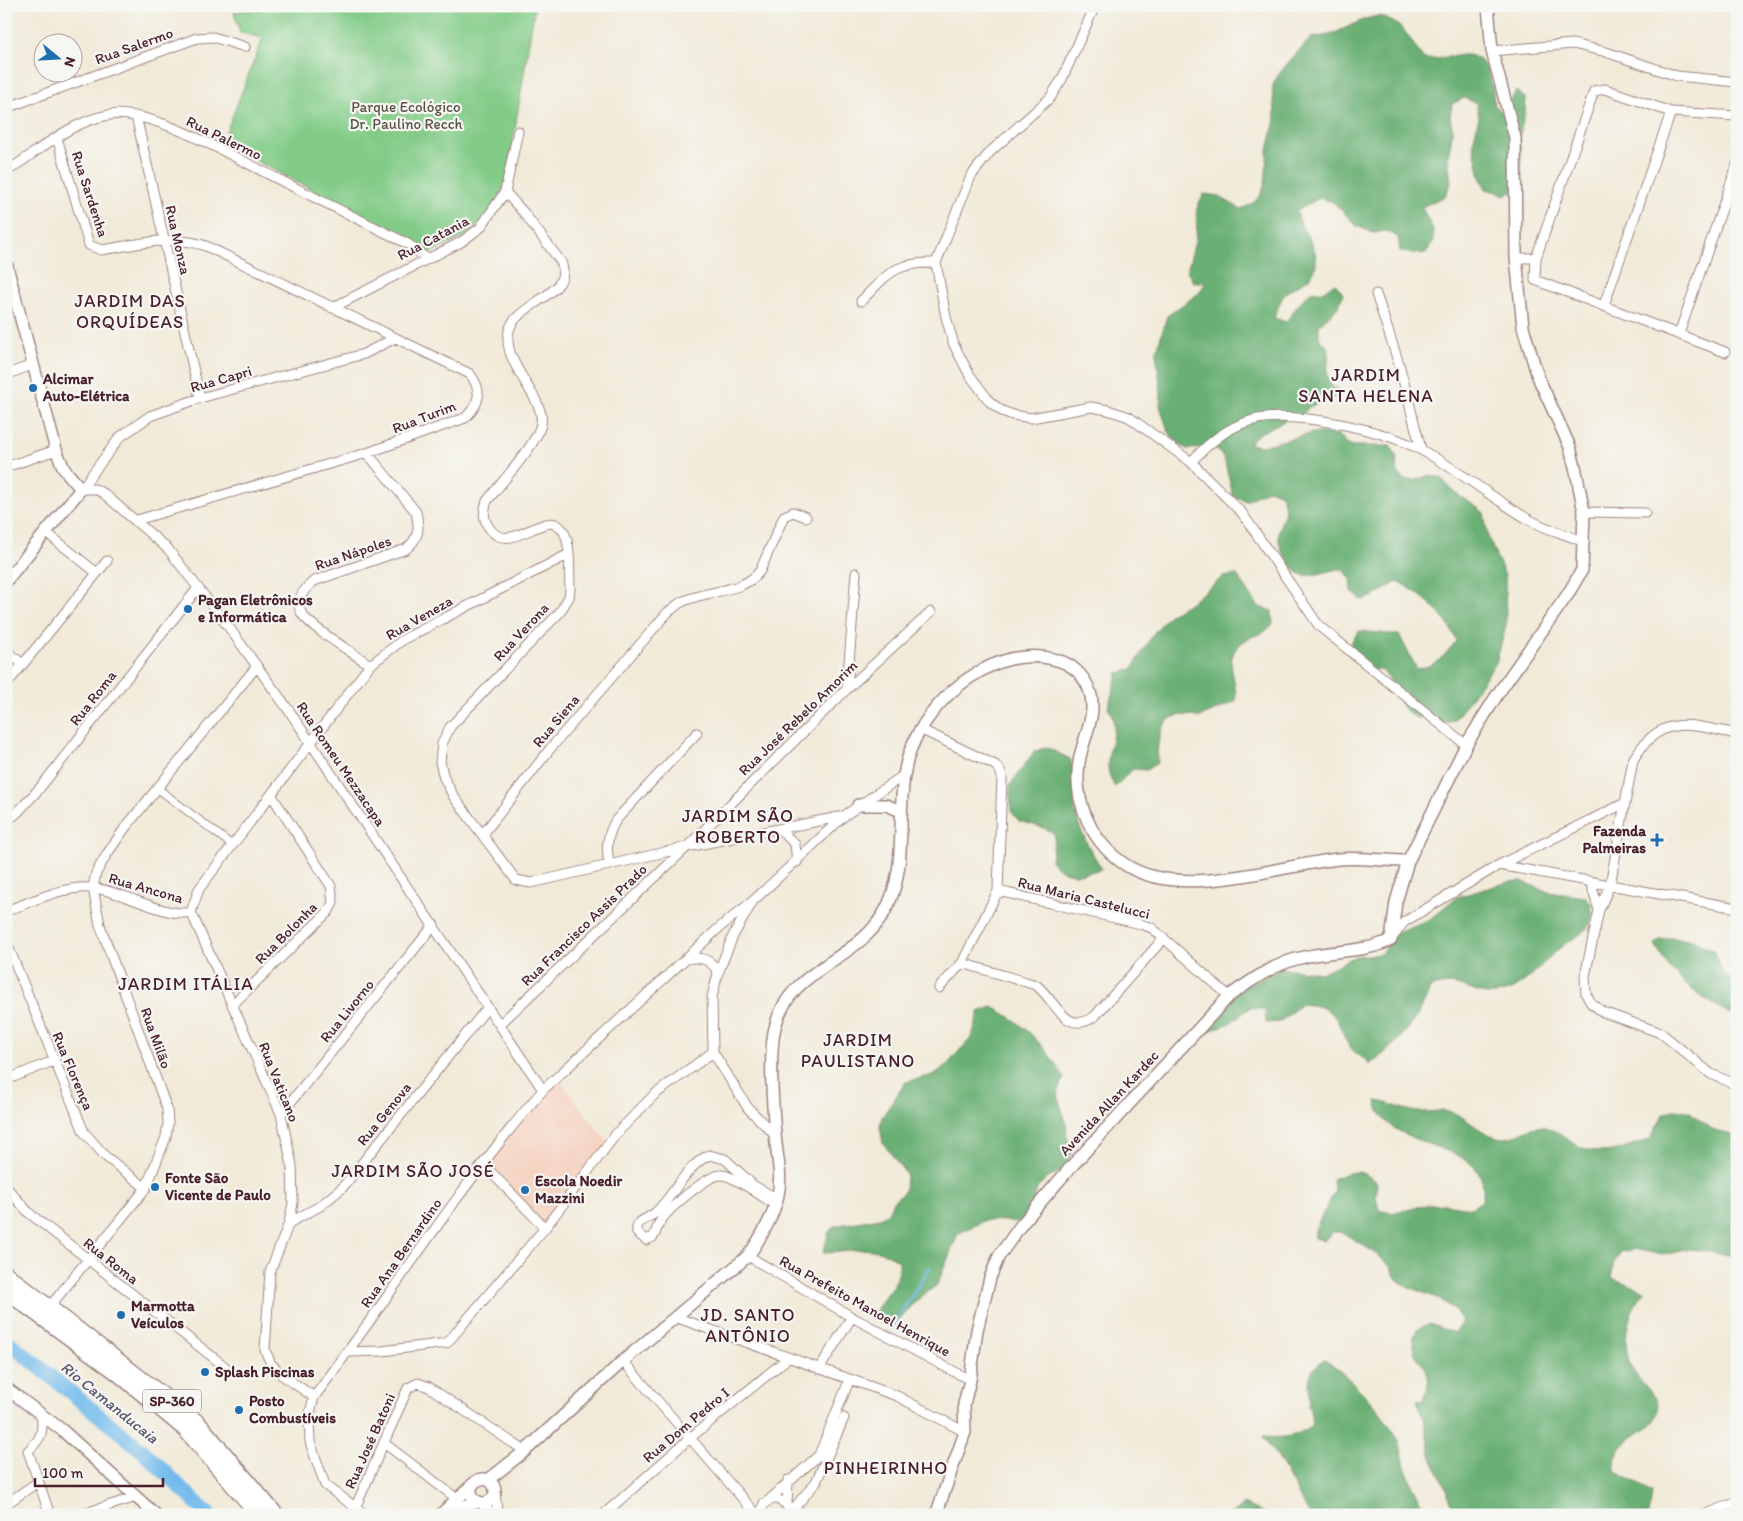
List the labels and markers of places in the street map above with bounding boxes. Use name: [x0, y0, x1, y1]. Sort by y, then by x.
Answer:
place label: Alcimar Auto-Elétrica: [42, 370, 130, 405]
marker: Alcimar Auto-Elétrica: [27, 382, 39, 394]
place label: Pagan Eletrônicos e Informática: [198, 591, 313, 626]
marker: Pagan Eletrônicos e Informática: [182, 603, 194, 615]
place label: Fazenda Palmeiras: [1582, 822, 1646, 857]
marker: Fazenda Palmeiras: [1650, 833, 1664, 847]
place label: Fonte São Vicente de Paulo: [165, 1169, 271, 1204]
place label: Escola Noedir Mazzini: [535, 1172, 622, 1207]
marker: Fonte São Vicente de Paulo: [149, 1181, 161, 1193]
marker: Escola Noedir Mazzini: [519, 1184, 531, 1196]
place label: Marmotta Veículos: [131, 1297, 195, 1332]
marker: Marmotta Veículos: [115, 1309, 127, 1321]
place label: Splash Piscinas: [215, 1363, 315, 1382]
marker: Splash Piscinas: [199, 1366, 211, 1378]
place label: Posto Combustíveis: [249, 1392, 336, 1427]
marker: Posto Combustíveis: [233, 1404, 245, 1416]

